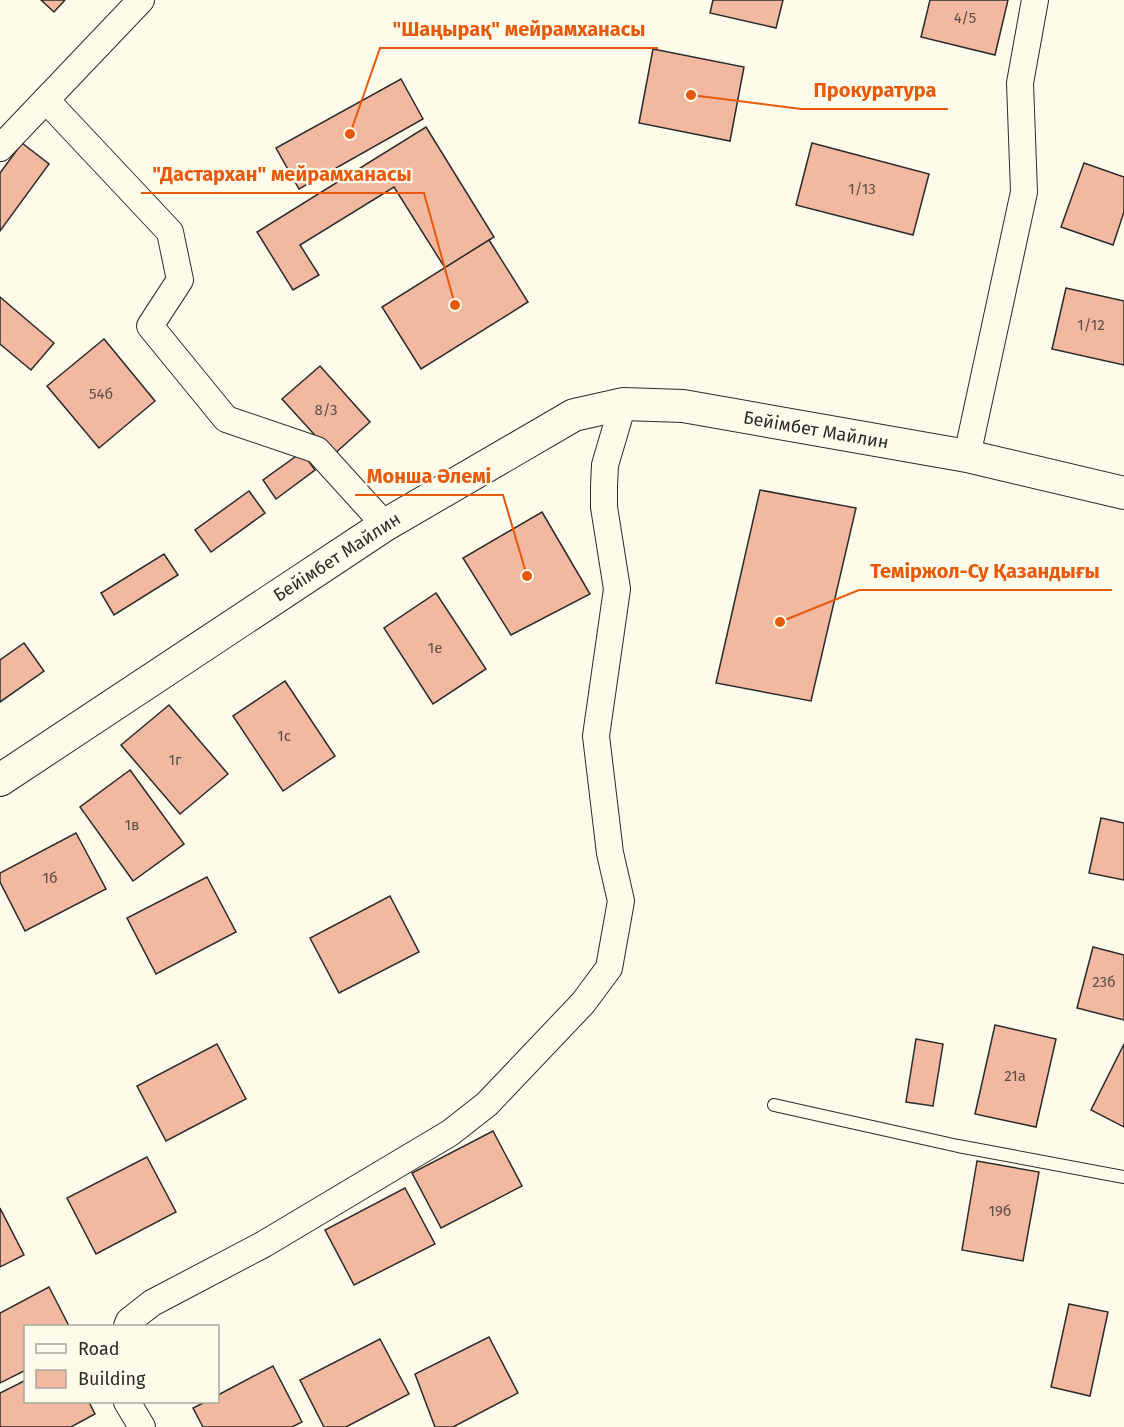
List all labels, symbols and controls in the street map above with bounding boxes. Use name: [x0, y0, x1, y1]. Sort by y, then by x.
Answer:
house number: 4/5: [954, 9, 976, 27]
callout: "Шаңырақ" мейрамханасы: [380, 10, 658, 48]
text: "Шаңырақ" мейрамханасы: [392, 17, 646, 41]
callout: Прокуратура: [801, 71, 948, 109]
text: Прокуратура: [813, 78, 937, 102]
callout: "Дастархан" мейрамханасы: [141, 155, 424, 193]
text: "Дастархан" мейрамханасы: [152, 162, 412, 186]
house number: 1/13: [848, 180, 876, 198]
house number: 1/12: [1077, 316, 1105, 334]
house number: 54б: [89, 385, 113, 403]
house number: 8/3: [314, 401, 338, 419]
street label: Бейімбет Майлин: [742, 406, 890, 454]
callout: Монша Әлемі: [355, 457, 503, 495]
text: Монша Әлемі: [367, 464, 491, 488]
street label: Бейімбет Майлин: [269, 508, 405, 606]
callout: Теміржол-Су Қазандығы: [859, 552, 1112, 590]
text: Теміржол-Су Қазандығы: [870, 559, 1100, 583]
house number: 1е: [428, 639, 442, 657]
house number: 1с: [277, 727, 291, 745]
house number: 1г: [169, 751, 182, 769]
house number: 1в: [125, 816, 139, 834]
house number: 1б: [42, 869, 58, 887]
house number: 23б: [1092, 973, 1116, 991]
house number: 21а: [1004, 1067, 1026, 1085]
house number: 19б: [988, 1202, 1012, 1220]
legend: [24, 1325, 219, 1403]
text: Road: [78, 1338, 120, 1360]
text: Building: [78, 1368, 146, 1390]

